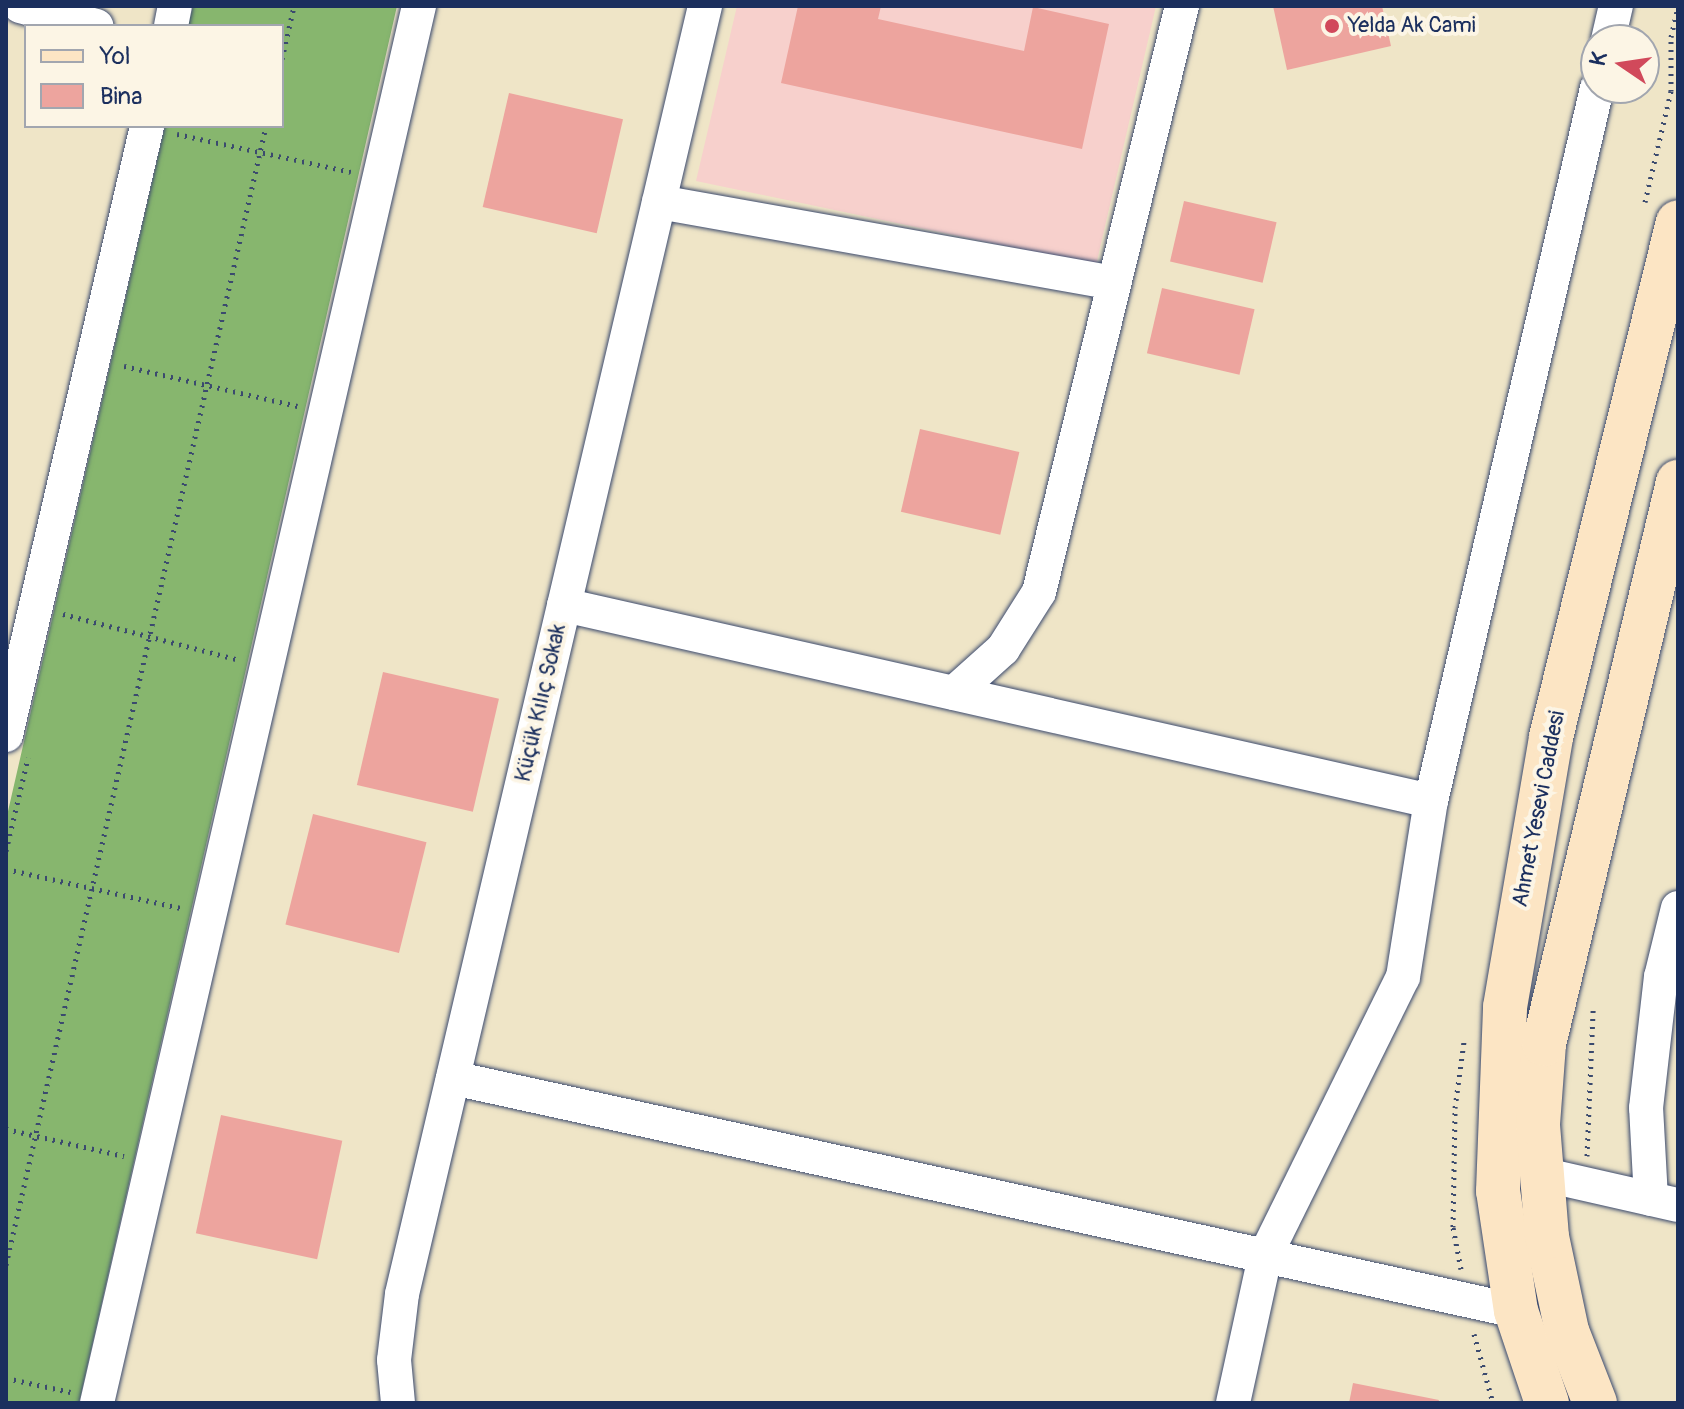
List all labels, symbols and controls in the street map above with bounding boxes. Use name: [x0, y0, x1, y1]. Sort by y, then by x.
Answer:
place label: Yelda Ak Cami: [1348, 13, 1476, 39]
marker: Yelda Ak Cami: [1323, 17, 1341, 35]
legend: [24, 24, 284, 128]
north arrow: [1580, 24, 1660, 104]
text: Yol: [100, 42, 130, 71]
text: K: [1583, 49, 1614, 69]
text: Bina: [100, 82, 142, 111]
street label: Küçük Kılıç Sokak: [510, 622, 572, 784]
street label: Ahmet Yesevi Caddesi: [1507, 709, 1571, 909]

